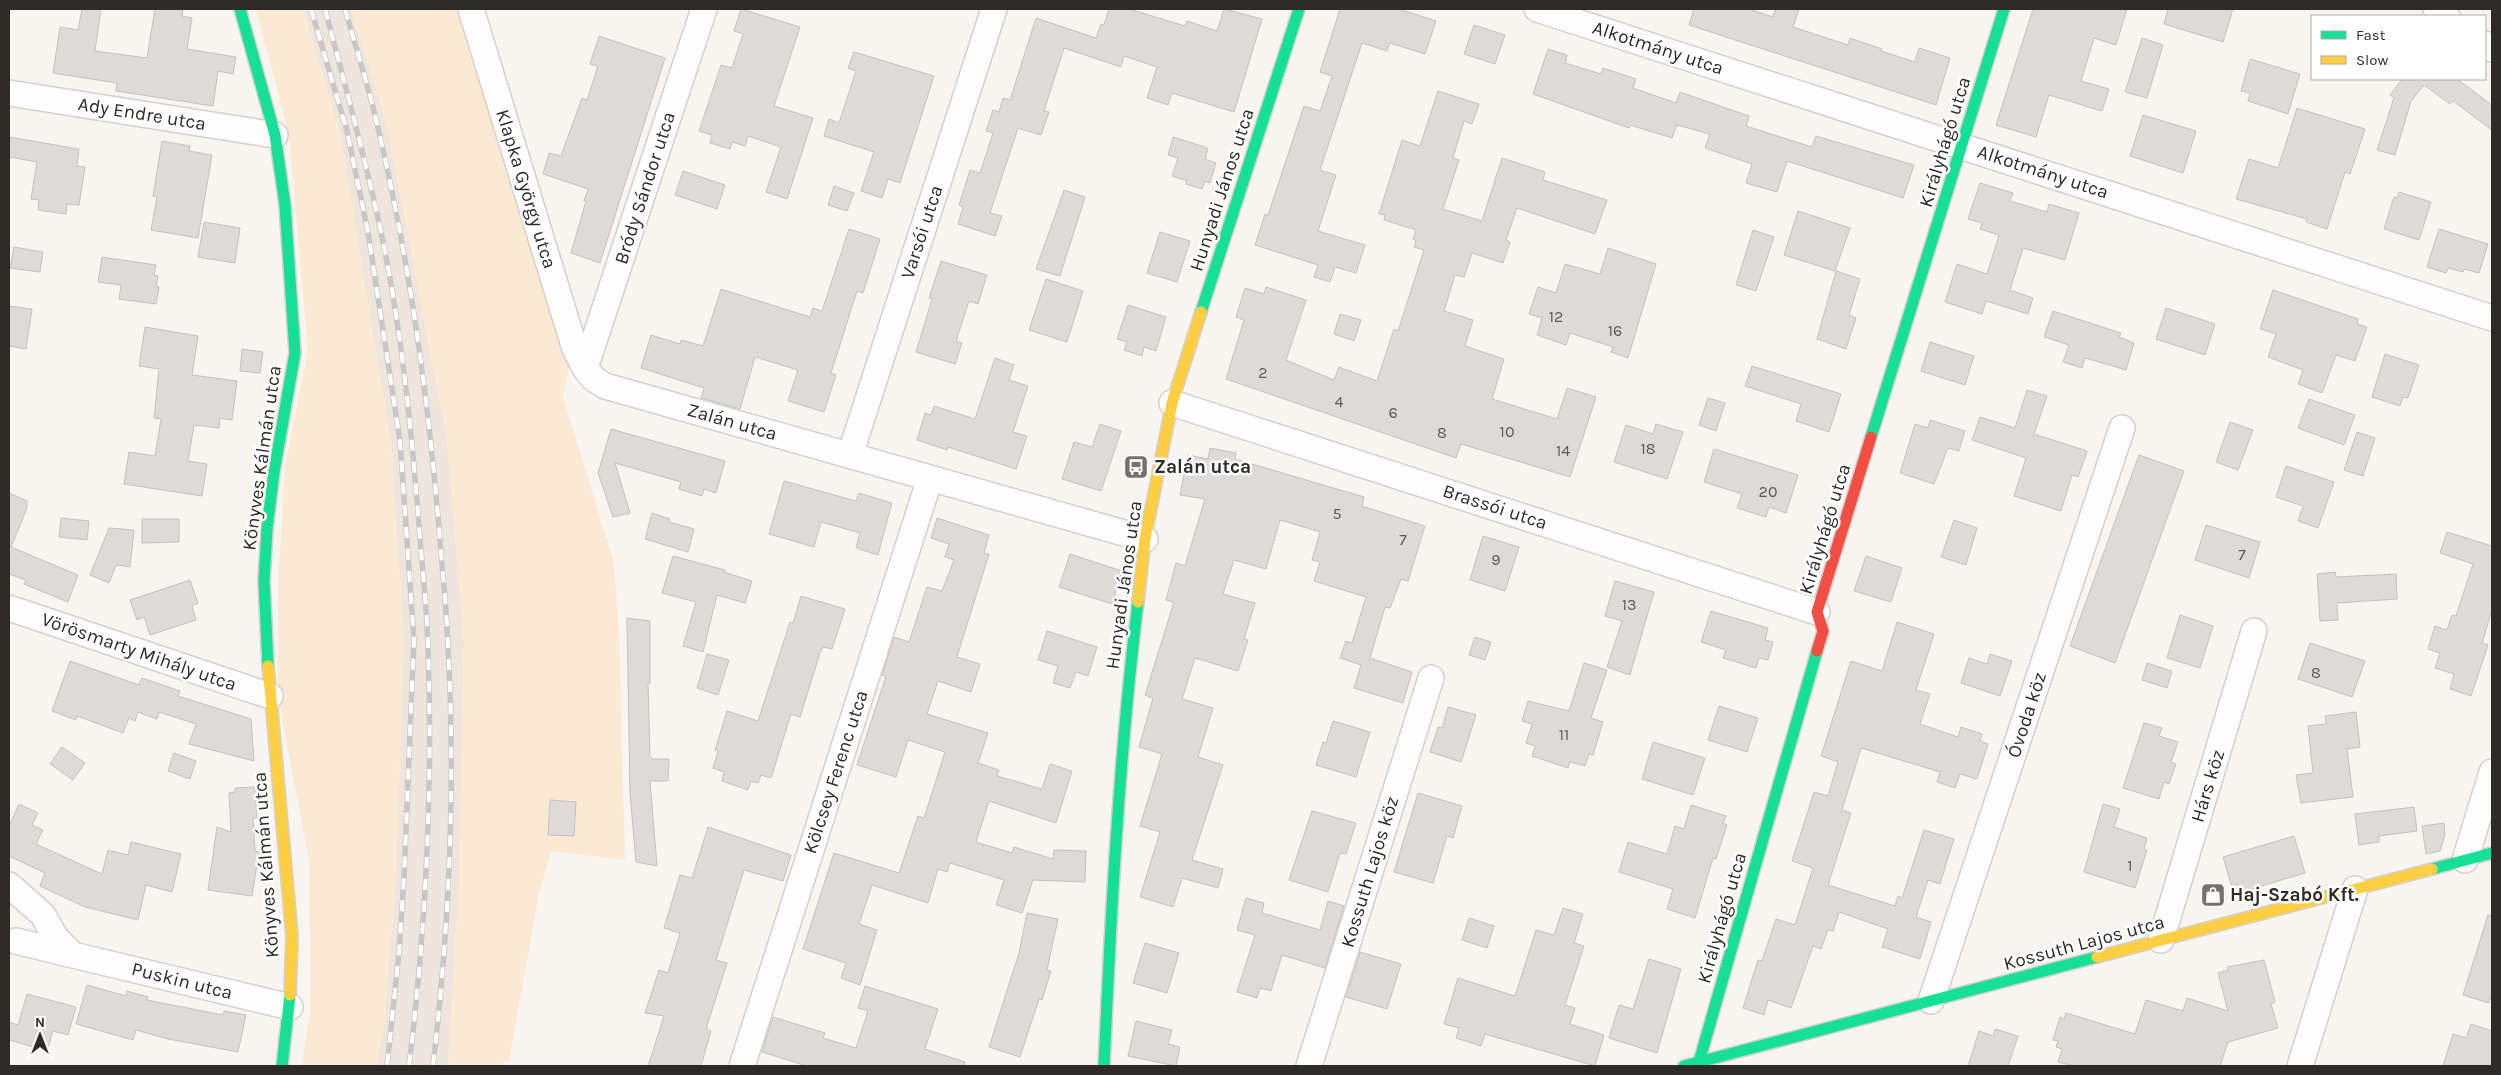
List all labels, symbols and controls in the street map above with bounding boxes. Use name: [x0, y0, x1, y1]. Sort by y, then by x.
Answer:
legend: [2311, 15, 2486, 80]
street label: Alkotmány utca: [1590, 16, 1726, 80]
text: Fast: [2356, 26, 2386, 44]
text: Slow: [2356, 51, 2388, 69]
street label: Királyhágó utca: [1915, 74, 1975, 210]
street label: Ady Endre utca: [77, 93, 207, 135]
street label: Hunyadi János utca: [1185, 106, 1259, 274]
street label: Klapka György utca: [491, 107, 561, 271]
street label: Bródy Sándor utca: [610, 109, 680, 267]
street label: Alkotmány utca: [1975, 140, 2111, 204]
street label: Varsói utca: [897, 183, 947, 281]
house number: 12: [1549, 307, 1563, 326]
house number: 16: [1608, 321, 1622, 340]
house number: 2: [1258, 363, 1268, 382]
street label: Könyves Kálmán utca: [238, 364, 286, 552]
house number: 4: [1335, 392, 1344, 411]
street label: Zalán utca: [685, 399, 779, 445]
house number: 6: [1388, 403, 1398, 422]
house number: 10: [1500, 422, 1514, 441]
house number: 8: [1437, 423, 1447, 442]
house number: 18: [1640, 439, 1656, 458]
house number: 14: [1556, 441, 1570, 460]
bus stop icon: Zalán utca: [1123, 454, 1149, 480]
place label: Zalán utca: [1154, 456, 1251, 478]
street label: Királyhágó utca: [1795, 461, 1855, 597]
street label: Brassói utca: [1440, 480, 1550, 534]
house number: 20: [1759, 482, 1777, 501]
street label: Hunyadi János utca: [1101, 499, 1147, 671]
house number: 5: [1332, 504, 1342, 523]
house number: 7: [1399, 530, 1407, 549]
house number: 7: [2238, 545, 2246, 564]
house number: 9: [1491, 550, 1501, 569]
house number: 13: [1622, 595, 1636, 614]
street label: Vörösmarty Mihály utca: [39, 608, 239, 696]
house number: 8: [2311, 663, 2321, 682]
street label: Óvoda köz: [2002, 669, 2051, 760]
street label: Kölcsey Ferenc utca: [799, 687, 873, 857]
house number: 11: [1559, 725, 1569, 744]
street label: Hárs köz: [2187, 747, 2229, 825]
street label: Könyves Kálmán utca: [249, 771, 283, 959]
street label: Kossuth Lajos köz: [1337, 794, 1403, 950]
street label: Királyhágó utca: [1693, 850, 1751, 986]
house number: 1: [2127, 856, 2133, 875]
shop icon: Haj-Szabó Kft.: [2200, 882, 2226, 908]
place label: Haj-Szabó Kft.: [2230, 884, 2359, 906]
street label: Kossuth Lajos utca: [2001, 911, 2167, 975]
street label: Puskin utca: [129, 958, 235, 1004]
north arrow: [15, 1010, 65, 1060]
text: N: [35, 1014, 45, 1031]

